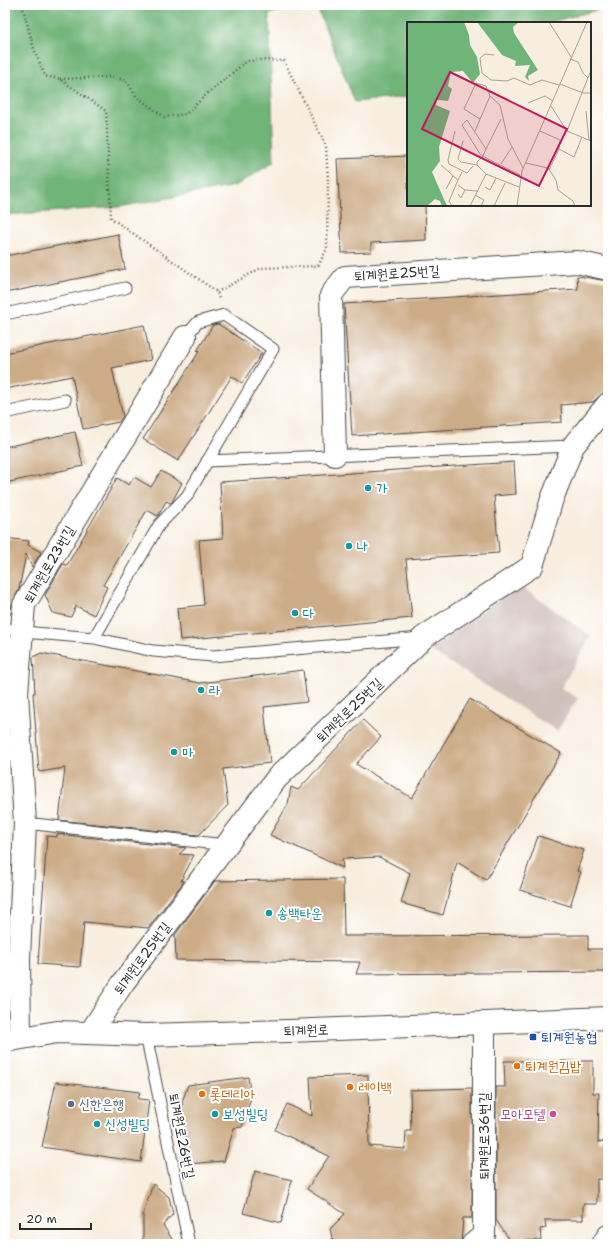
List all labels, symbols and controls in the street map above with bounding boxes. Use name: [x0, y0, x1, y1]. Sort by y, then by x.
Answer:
inset map: [407, 22, 591, 206]
street label: 퇴계원로25번길: [354, 261, 441, 285]
place label: 가: [376, 479, 388, 497]
marker: 가: [363, 483, 373, 493]
street label: 퇴계원로23번길: [20, 521, 79, 606]
place label: 나: [357, 537, 368, 555]
marker: 나: [344, 541, 354, 551]
place label: 다: [303, 604, 314, 622]
marker: 다: [290, 608, 300, 618]
street label: 퇴계원로25번길: [312, 673, 387, 746]
place label: 라: [209, 681, 221, 699]
marker: 라: [196, 685, 206, 695]
place label: 마: [182, 743, 194, 761]
marker: 마: [169, 747, 179, 757]
place label: 송백타운: [277, 904, 322, 922]
marker: 송백타운: [264, 908, 274, 918]
street label: 퇴계원로25번길: [110, 917, 175, 998]
street label: 퇴계원로: [283, 1020, 329, 1040]
place label: 퇴계원농협: [541, 1028, 597, 1046]
marker: 퇴계원농협: [528, 1032, 538, 1042]
place label: 퇴계원김밥: [525, 1057, 582, 1075]
marker: 퇴계원김밥: [512, 1061, 522, 1071]
place label: 레이백: [358, 1078, 392, 1096]
marker: 레이백: [345, 1082, 355, 1092]
place label: 롯데리아: [210, 1085, 256, 1103]
marker: 롯데리아: [197, 1089, 207, 1099]
street label: 퇴계원로26번길: [165, 1092, 199, 1181]
street label: 퇴계원로36번길: [475, 1092, 493, 1179]
place label: 신한은행: [79, 1095, 124, 1113]
marker: 신한은행: [66, 1099, 76, 1109]
place label: 보성빌딩: [223, 1105, 268, 1123]
place label: 모아모텔: [500, 1105, 546, 1123]
marker: 보성빌딩: [210, 1109, 220, 1119]
marker: 모아모텔: [548, 1109, 558, 1119]
place label: 신성빌딩: [105, 1115, 150, 1133]
marker: 신성빌딩: [92, 1119, 102, 1129]
scale bar: [20, 1205, 91, 1231]
text: 20 m: [26, 1211, 57, 1227]

